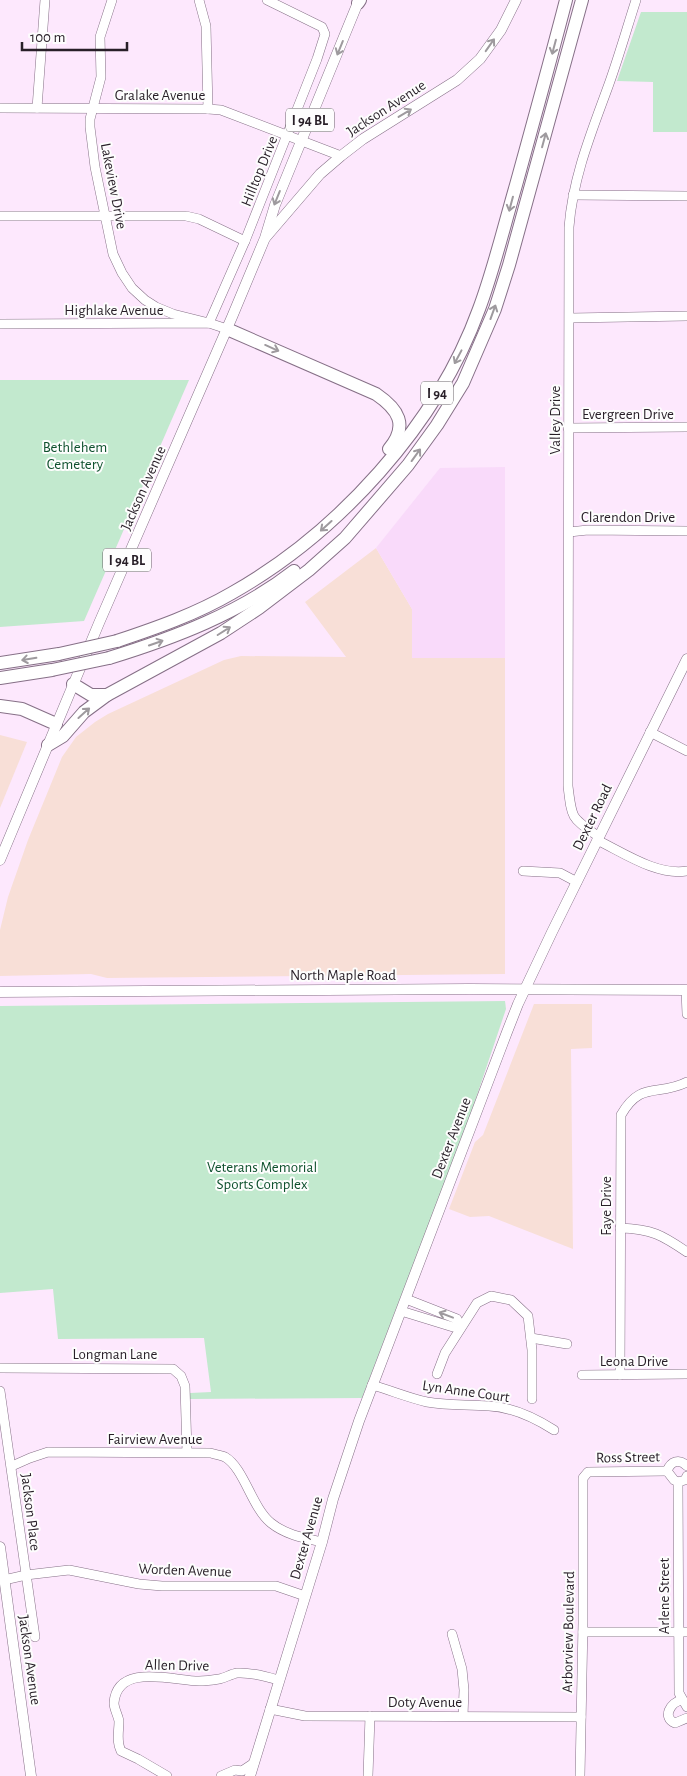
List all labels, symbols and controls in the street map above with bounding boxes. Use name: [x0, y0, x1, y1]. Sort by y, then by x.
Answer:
scale bar: [22, 20, 128, 52]
text: 100 m: [30, 30, 65, 45]
one-way arrow: [485, 38, 496, 52]
one-way arrow: [548, 39, 558, 55]
one-way arrow: [335, 40, 344, 56]
street label: Jackson Avenue: [344, 77, 428, 139]
street label: Gralake Avenue: [115, 88, 205, 103]
road number: I 94 BL: [286, 108, 334, 132]
one-way arrow: [398, 108, 412, 118]
one-way arrow: [539, 132, 549, 148]
street label: Hilltop Drive: [239, 134, 280, 209]
street label: Lakeview Drive: [98, 142, 129, 230]
one-way arrow: [272, 190, 282, 205]
one-way arrow: [505, 195, 515, 211]
street label: Highlake Avenue: [64, 303, 164, 318]
one-way arrow: [489, 305, 498, 321]
one-way arrow: [264, 344, 279, 354]
one-way arrow: [452, 349, 462, 364]
road number: I 94: [421, 382, 453, 404]
street label: Valley Drive: [548, 385, 563, 455]
street label: Evergreen Drive: [582, 407, 674, 422]
park label: Bethlehem Cemetery: [43, 440, 107, 472]
street label: Jackson Avenue: [118, 444, 169, 533]
one-way arrow: [411, 448, 421, 462]
street label: Clarendon Drive: [581, 510, 675, 525]
one-way arrow: [320, 520, 333, 531]
road number: I 94 BL: [103, 548, 151, 572]
one-way arrow: [216, 625, 230, 635]
one-way arrow: [147, 638, 163, 647]
one-way arrow: [22, 654, 38, 664]
one-way arrow: [77, 707, 90, 719]
street label: Dexter Road: [570, 781, 615, 853]
street label: North Maple Road: [290, 968, 396, 983]
street label: Dexter Avenue: [429, 1095, 474, 1181]
park label: Veterans Memorial Sports Complex: [207, 1160, 317, 1192]
street label: Faye Drive: [599, 1176, 614, 1236]
one-way arrow: [439, 1310, 454, 1319]
street label: Longman Lane: [73, 1347, 158, 1362]
street label: Leona Drive: [600, 1354, 668, 1369]
street label: Lyn Anne Court: [421, 1378, 511, 1405]
street label: Fairview Avenue: [108, 1432, 203, 1447]
street label: Ross Street: [596, 1449, 660, 1466]
street label: Jackson Place: [18, 1472, 43, 1552]
street label: Dexter Avenue: [287, 1495, 326, 1581]
street label: Arlene Street: [657, 1558, 672, 1634]
street label: Worden Avenue: [138, 1561, 232, 1580]
street label: Arborview Boulevard: [560, 1571, 577, 1693]
street label: Jackson Avenue: [16, 1614, 43, 1706]
street label: Allen Drive: [145, 1657, 209, 1674]
street label: Doty Avenue: [388, 1695, 462, 1710]

